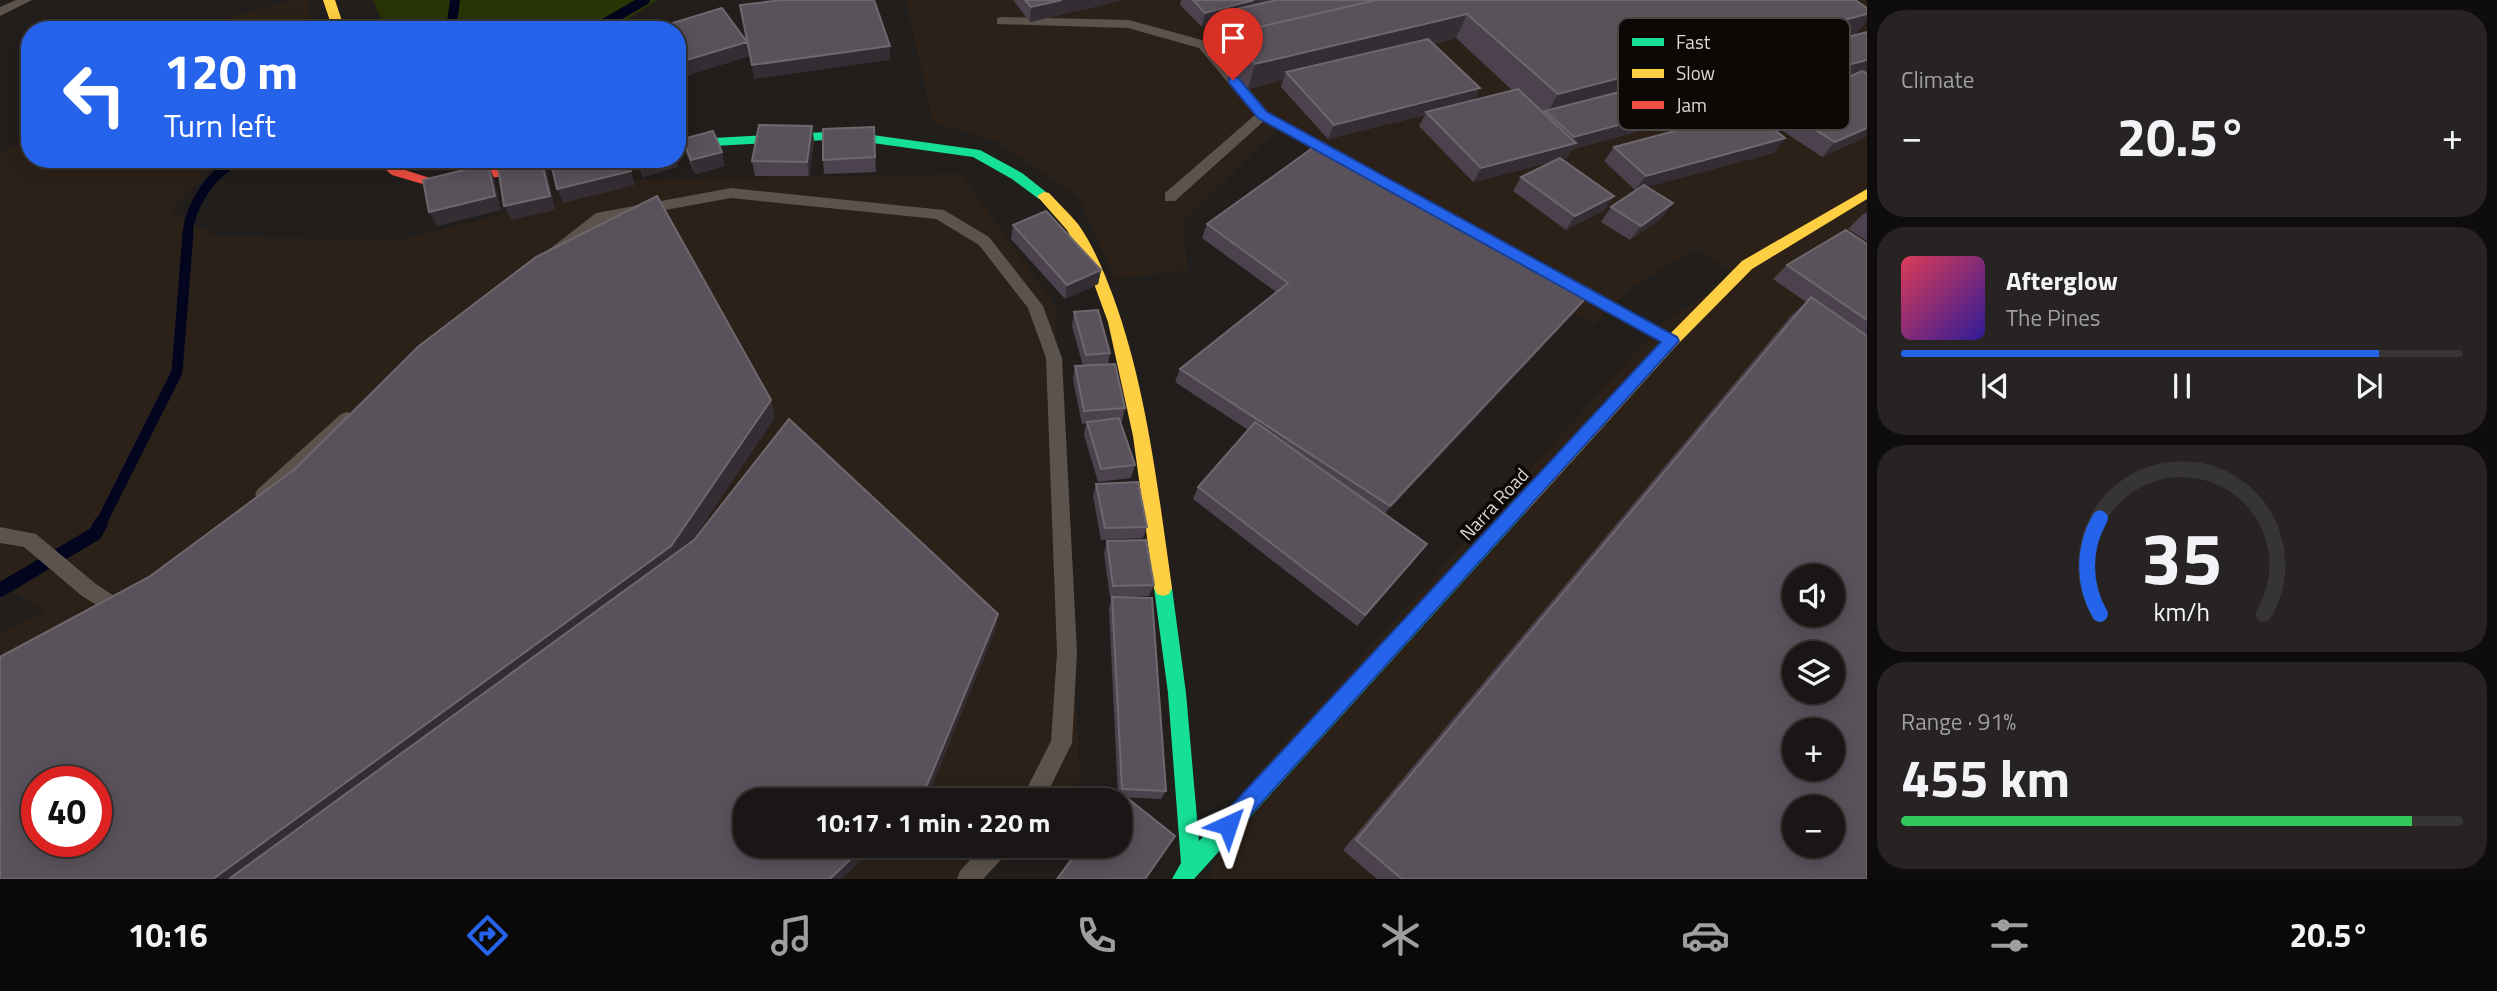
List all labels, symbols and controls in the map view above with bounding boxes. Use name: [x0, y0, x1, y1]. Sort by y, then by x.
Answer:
pin: [1203, 8, 1263, 80]
legend: [1618, 18, 1850, 130]
icon: arrive: [1214, 19, 1252, 57]
text: Fast: [1676, 27, 1711, 56]
text: 120 m: [164, 33, 298, 108]
icon: left: [49, 49, 140, 140]
text: Slow: [1676, 58, 1715, 87]
text: Climate: [1901, 62, 1974, 97]
text: Jam: [1676, 90, 1707, 119]
text: 20.5°: [2117, 97, 2247, 176]
text: Turn left: [164, 101, 276, 149]
text: −: [1901, 107, 1922, 165]
text: +: [2442, 107, 2463, 165]
text: Afterglow: [2006, 261, 2118, 300]
text: The Pines: [2006, 300, 2100, 335]
icon: previous: [1976, 367, 2014, 405]
icon: pause: [2163, 367, 2201, 405]
icon: next: [2350, 367, 2388, 405]
street label: Narra Road: [1452, 461, 1535, 547]
text: 35: [2141, 503, 2223, 613]
map controls: [1782, 564, 1845, 858]
button: sound: [1782, 564, 1845, 627]
text: km/h: [2154, 593, 2210, 631]
button: layers: [1782, 641, 1845, 704]
text: Range · 91%: [1901, 704, 2016, 739]
button: +: [1782, 718, 1845, 781]
text: 455 km: [1901, 738, 2070, 817]
speed limit sign: 40: [21, 766, 112, 857]
position arrow: [1191, 788, 1265, 862]
button: −: [1782, 795, 1845, 858]
text: 10:17 · 1 min · 220 m: [815, 803, 1050, 842]
text: 10:16: [128, 911, 208, 959]
icon: directions: [463, 911, 512, 960]
icon: music: [767, 911, 816, 960]
icon: phone: [1072, 911, 1121, 960]
icon: climate: [1376, 911, 1425, 960]
icon: car: [1681, 911, 1730, 960]
icon: filters: [1985, 911, 2034, 960]
text: 20.5°: [2289, 911, 2369, 959]

